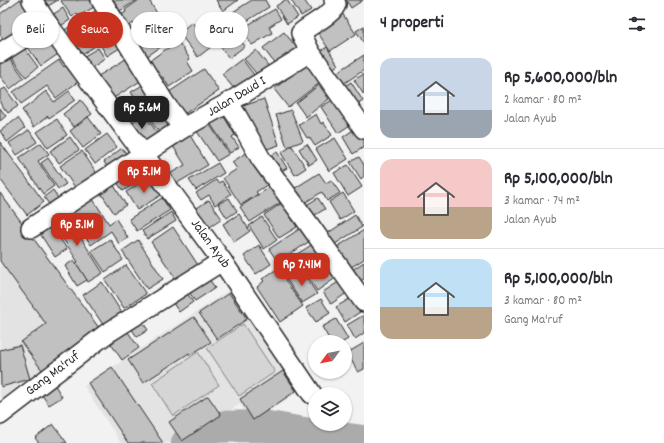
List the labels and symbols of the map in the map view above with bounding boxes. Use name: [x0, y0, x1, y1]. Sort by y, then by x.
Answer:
street label: Jalan Daud I: [204, 71, 271, 122]
pin: Rp 5.6M: [105, 96, 179, 130]
pin: Rp 5.1M: [107, 160, 181, 194]
pin: Rp 5.1M: [40, 213, 114, 247]
street label: Jalan Ayub: [185, 215, 235, 273]
pin: Rp 7.41M: [261, 253, 343, 287]
north arrow: [308, 335, 352, 379]
street label: Gang Ma'ruf: [22, 346, 85, 401]

